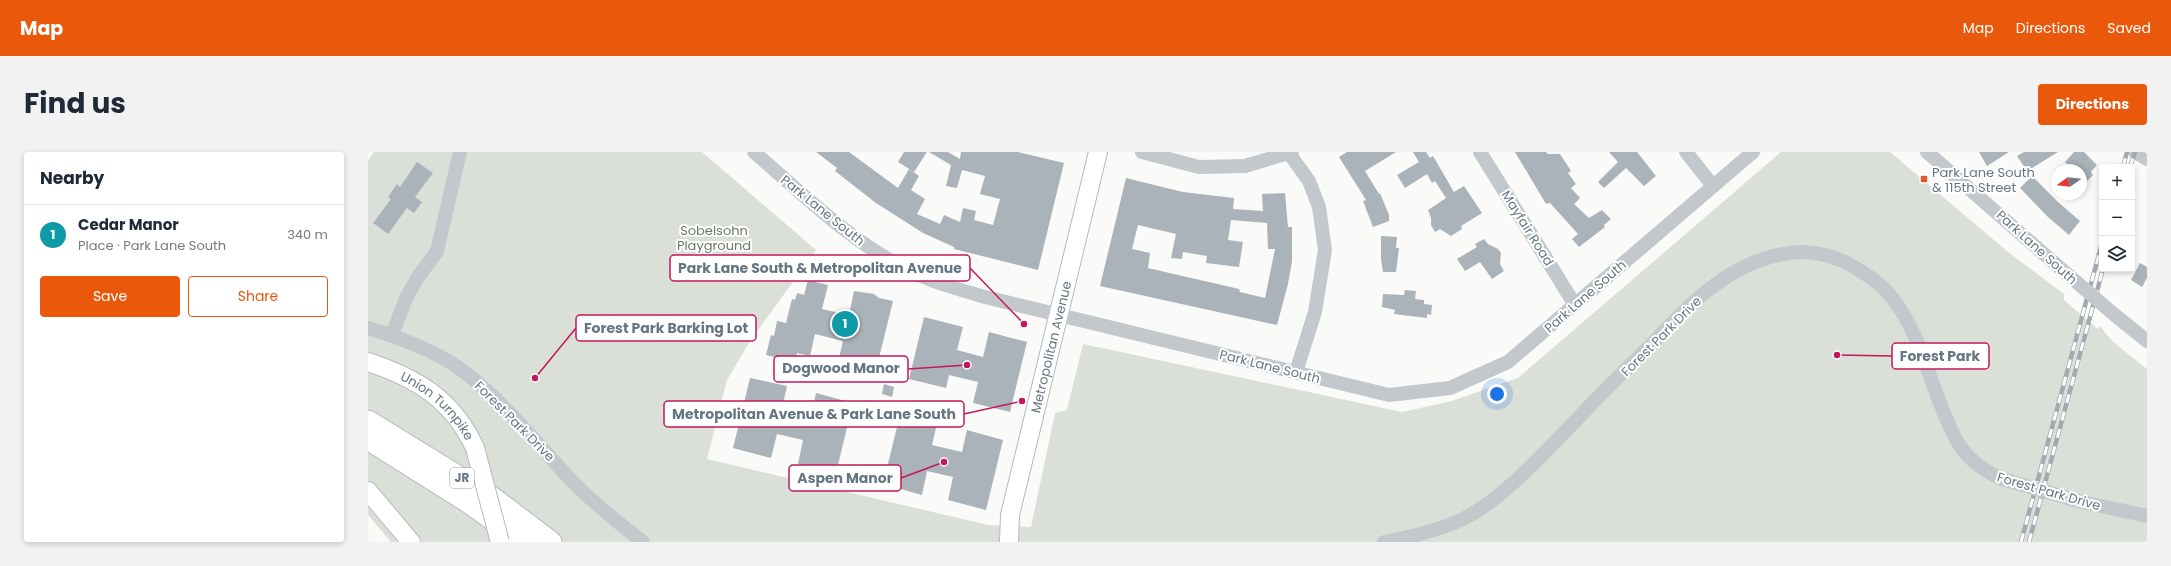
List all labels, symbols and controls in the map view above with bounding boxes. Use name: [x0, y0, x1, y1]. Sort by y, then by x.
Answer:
text: Map: [20, 15, 63, 42]
text: Map: [1963, 18, 1994, 38]
text: Directions: [2016, 18, 2085, 38]
text: Saved: [2107, 18, 2151, 38]
text: Find us: [24, 84, 126, 123]
button: Directions: [2038, 84, 2147, 125]
place label: Park Lane South & 115th Street: [1932, 163, 2035, 197]
north arrow: [2051, 164, 2087, 200]
map controls: [2099, 164, 2135, 272]
button: +: [2099, 164, 2135, 200]
text: Nearby: [40, 166, 104, 190]
street label: Park Lane South: [777, 171, 869, 250]
marker: Park Lane South & 115th Street: [1919, 174, 1929, 184]
street label: Mayfair Road: [1497, 187, 1558, 270]
button: −: [2099, 200, 2135, 236]
street label: Park Lane South: [1992, 206, 2081, 289]
text: Cedar Manor: [78, 214, 179, 235]
park label: Sobelsohn Playground: [677, 221, 751, 255]
text: 1: [51, 225, 55, 244]
text: 340 m: [287, 225, 328, 244]
text: Place · Park Lane South: [78, 236, 226, 255]
button: layers: [2099, 236, 2135, 272]
callout: Park Lane South & Metropolitan Avenue: [670, 255, 970, 281]
street label: Park Lane South: [1540, 255, 1630, 337]
text: Park Lane South & Metropolitan Avenue: [678, 258, 962, 278]
button: Save: [40, 276, 180, 317]
button: Share: [188, 276, 328, 317]
street label: Metropolitan Avenue: [1026, 279, 1076, 415]
street label: Forest Park Drive: [1617, 292, 1706, 381]
pin: 1: [832, 309, 858, 339]
callout: Forest Park Barking Lot: [576, 315, 756, 341]
text: Forest Park Barking Lot: [584, 318, 748, 338]
callout: Forest Park: [1892, 343, 1989, 369]
street label: Park Lane South: [1218, 345, 1322, 388]
text: Forest Park: [1900, 346, 1981, 366]
callout: Dogwood Manor: [774, 356, 908, 382]
text: Dogwood Manor: [782, 358, 900, 378]
street label: Union Turnpike: [397, 367, 478, 444]
street label: Forest Park Drive: [470, 377, 559, 466]
your location: [1487, 384, 1507, 404]
callout: Metropolitan Avenue & Park Lane South: [664, 401, 964, 427]
text: Metropolitan Avenue & Park Lane South: [672, 404, 956, 424]
callout: Aspen Manor: [789, 465, 901, 491]
road number: JR: [450, 468, 474, 488]
text: Aspen Manor: [797, 468, 893, 488]
street label: Forest Park Drive: [1995, 468, 2103, 515]

